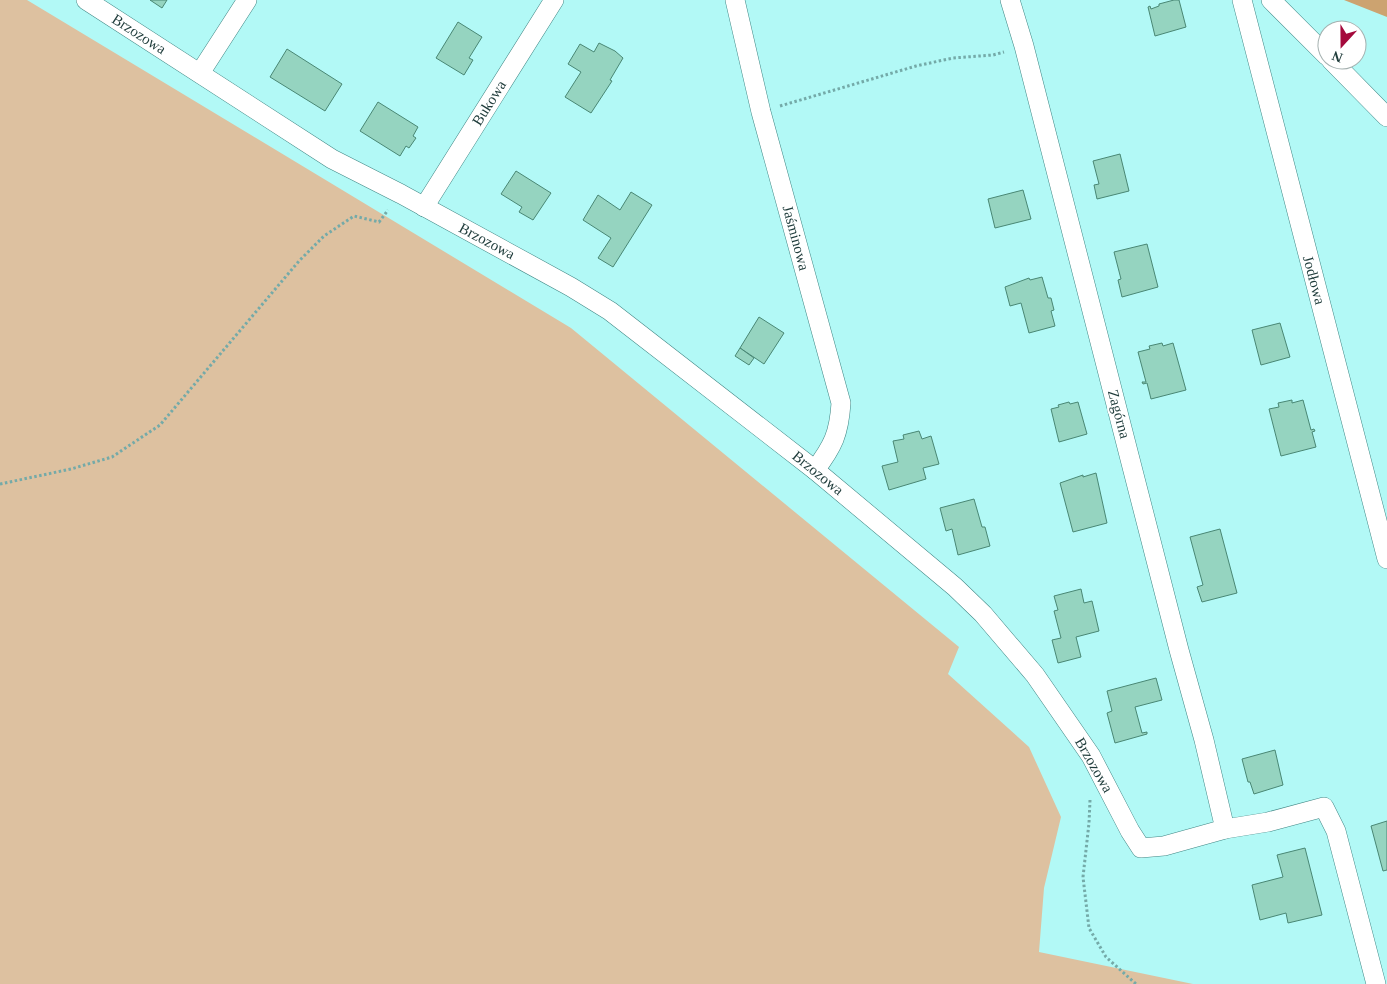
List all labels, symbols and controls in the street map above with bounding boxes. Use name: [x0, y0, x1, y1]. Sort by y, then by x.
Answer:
street label: Brzozowa: [109, 11, 169, 57]
north arrow: [1317, 20, 1367, 70]
text: N: [1330, 48, 1345, 65]
street label: Bukowa: [469, 77, 509, 128]
street label: Jaśminowa: [780, 204, 812, 273]
street label: Brzozowa: [456, 220, 518, 262]
street label: Jodłowa: [1300, 254, 1328, 307]
street label: Zagórna: [1105, 388, 1133, 441]
street label: Brzozowa: [789, 448, 847, 499]
street label: Brzozowa: [1072, 735, 1116, 796]

